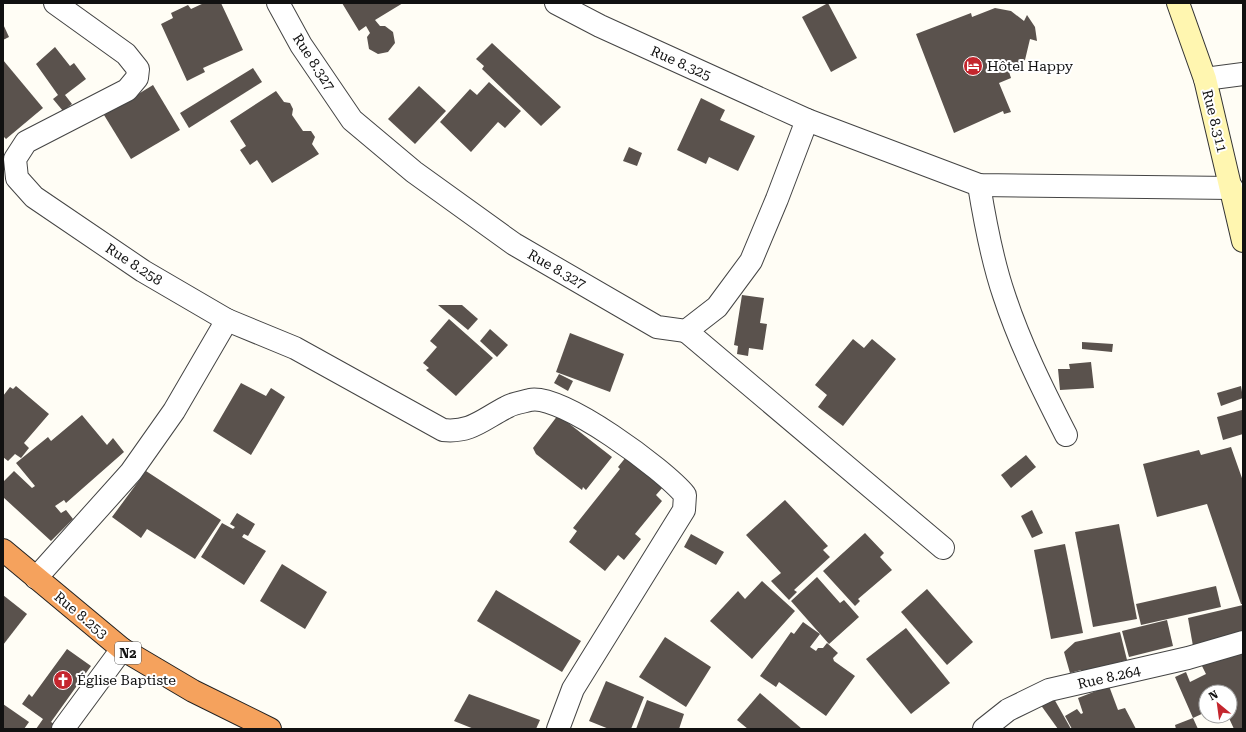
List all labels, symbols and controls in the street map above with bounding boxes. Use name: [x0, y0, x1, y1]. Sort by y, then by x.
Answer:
street label: Rue 8.327: [290, 31, 338, 93]
street label: Rue 8.325: [648, 43, 714, 83]
hotel icon: Hôtel Happy: [962, 55, 984, 77]
place label: Hôtel Happy: [987, 58, 1074, 74]
street label: Rue 8.311: [1199, 88, 1231, 154]
street label: Rue 8.258: [103, 240, 165, 288]
street label: Rue 8.327: [525, 246, 589, 292]
street label: Rue 8.253: [51, 588, 111, 642]
road number: N2: [115, 642, 141, 664]
street label: Rue 8.264: [1076, 662, 1142, 692]
church icon: Église Baptiste: [52, 669, 74, 691]
place label: Église Baptiste: [77, 672, 176, 688]
north arrow: [1198, 684, 1238, 724]
text: N: [1207, 688, 1221, 703]

